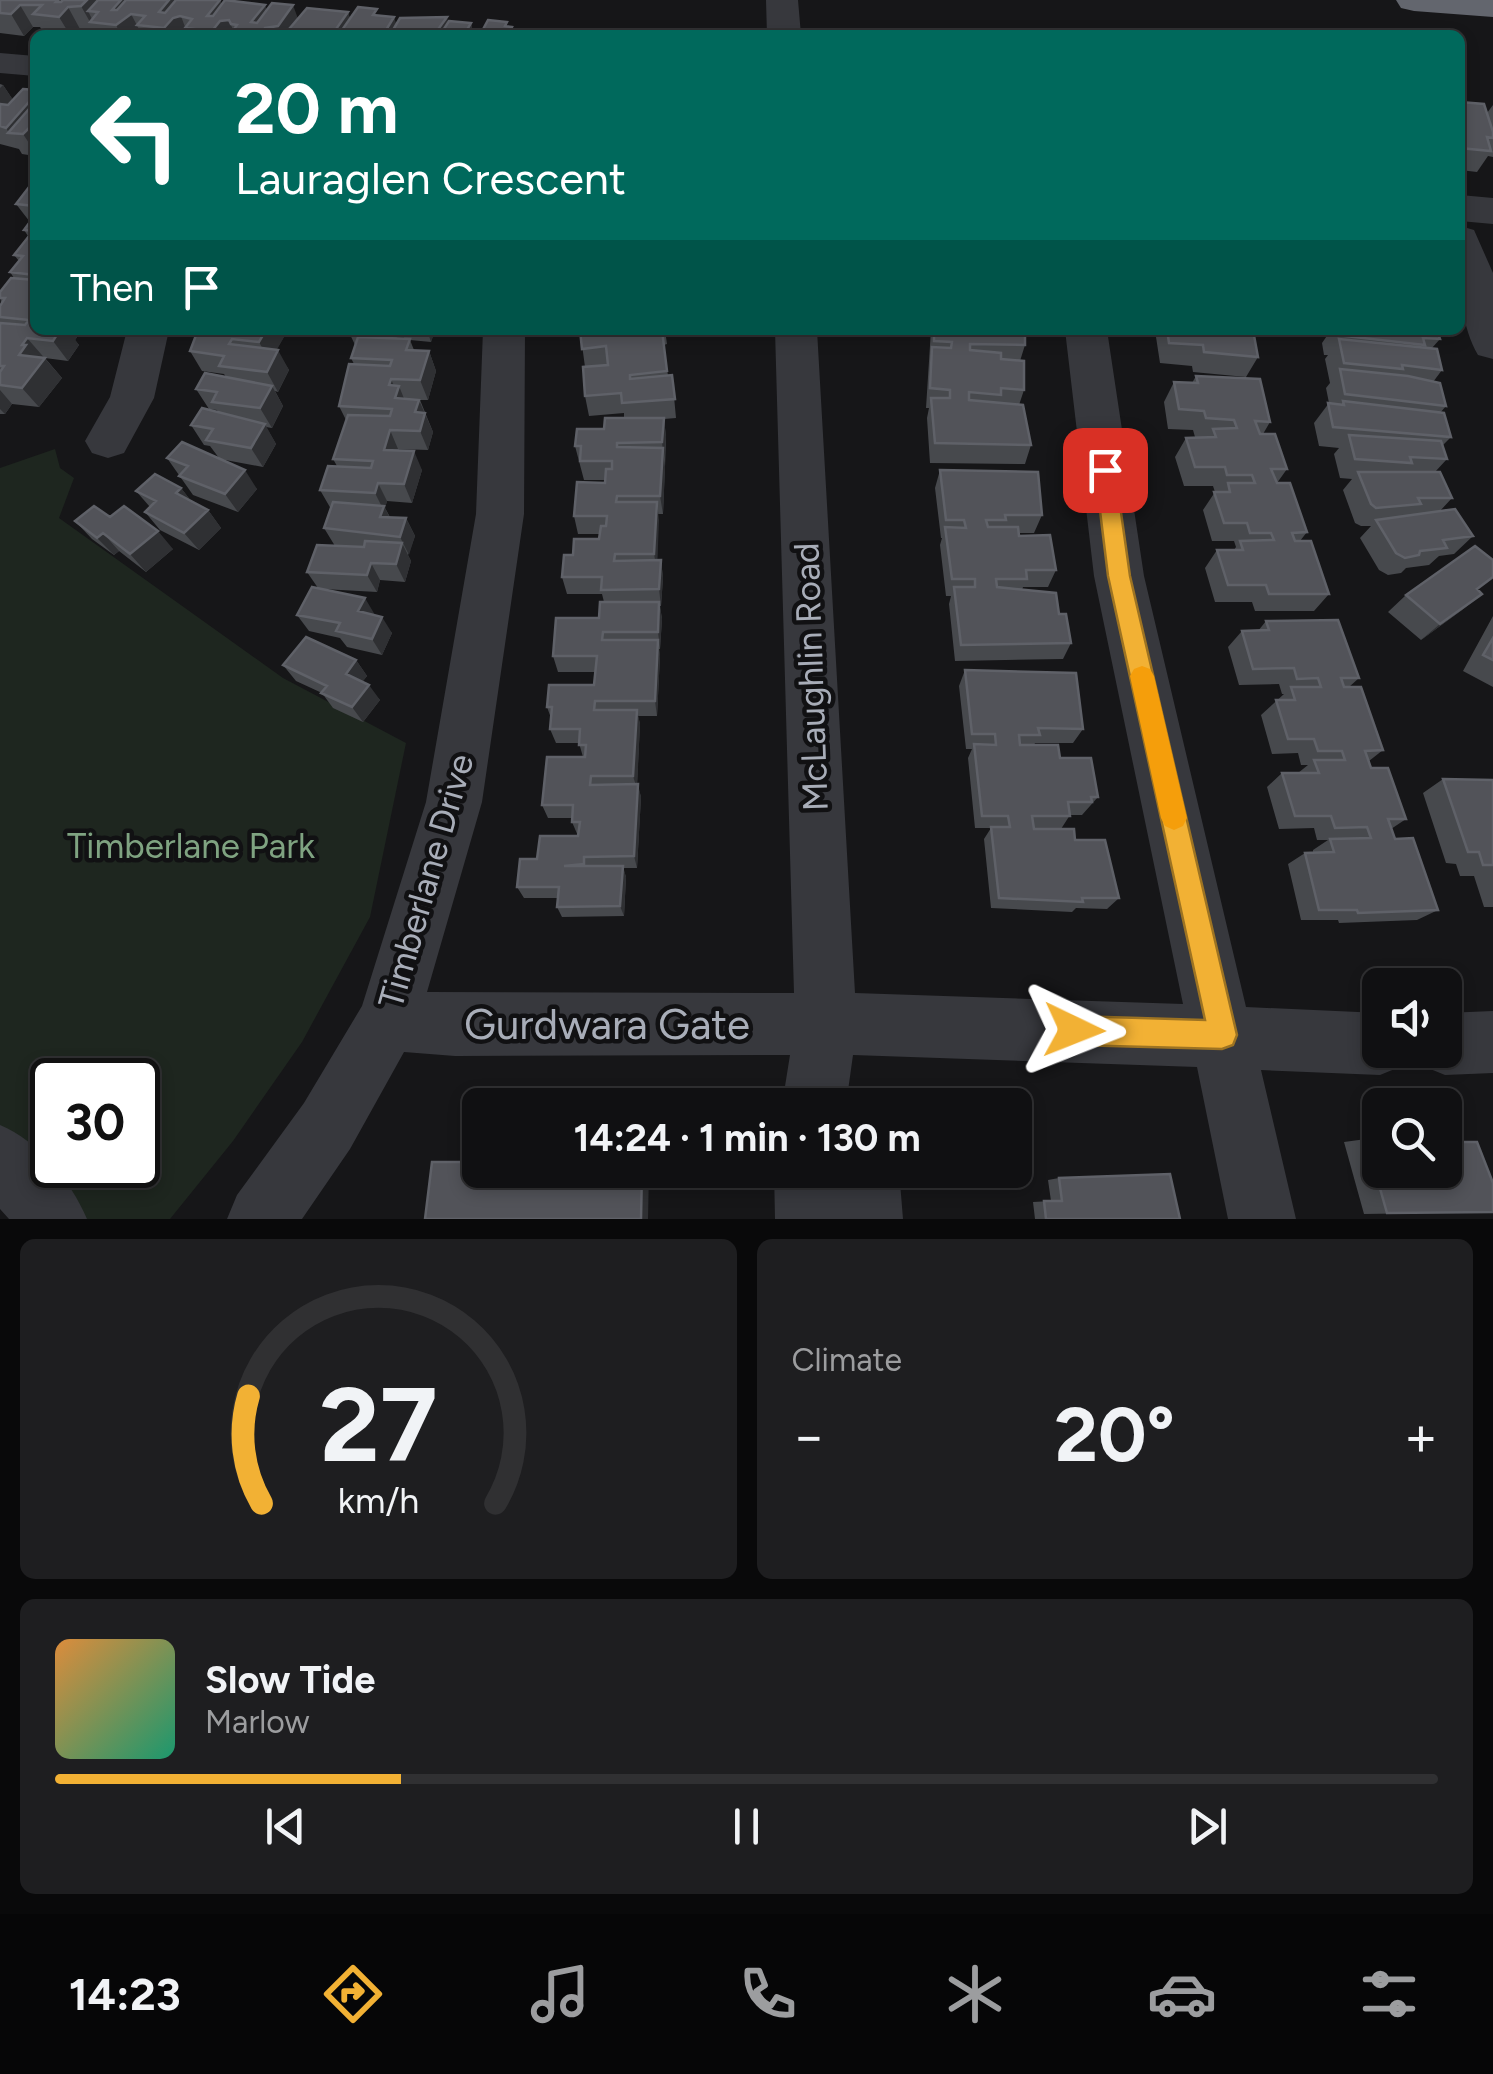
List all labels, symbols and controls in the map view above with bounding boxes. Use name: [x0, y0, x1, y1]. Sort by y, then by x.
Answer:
text: 20 m: [235, 66, 399, 151]
icon: left: [70, 70, 200, 200]
text: Lauraglen Crescent: [235, 151, 626, 205]
icon: arrive: [174, 260, 229, 315]
text: Then: [70, 265, 154, 311]
pin: [1063, 428, 1148, 513]
icon: arrive: [1078, 443, 1133, 498]
street label: McLaughlin Road: [785, 542, 837, 812]
street label: Timberlane Drive: [370, 749, 482, 1013]
park label: Timberlane Park: [67, 825, 315, 867]
map controls: [1362, 968, 1462, 1188]
button: sound: [1362, 968, 1462, 1068]
position arrow: [1022, 978, 1126, 1082]
street label: Gurdwara Gate: [464, 999, 750, 1050]
speed limit sign: 30: [30, 1058, 160, 1188]
button: search: [1362, 1088, 1462, 1188]
text: 14:24 · 1 min · 130 m: [573, 1115, 921, 1161]
text: Climate: [792, 1341, 902, 1379]
text: 27: [319, 1362, 437, 1487]
text: 20°: [1055, 1390, 1175, 1480]
text: −: [792, 1403, 826, 1469]
text: +: [1404, 1403, 1438, 1469]
text: km/h: [337, 1479, 419, 1522]
text: Slow Tide: [205, 1657, 375, 1703]
text: Marlow: [205, 1703, 309, 1741]
icon: previous: [258, 1799, 313, 1854]
icon: pause: [719, 1799, 774, 1854]
icon: next: [1180, 1799, 1235, 1854]
icon: directions: [318, 1959, 388, 2029]
icon: music: [525, 1959, 595, 2029]
icon: phone: [733, 1959, 803, 2029]
icon: climate: [940, 1959, 1010, 2029]
icon: car: [1147, 1959, 1217, 2029]
icon: filters: [1354, 1959, 1424, 2029]
text: 14:23: [69, 1967, 181, 2021]

